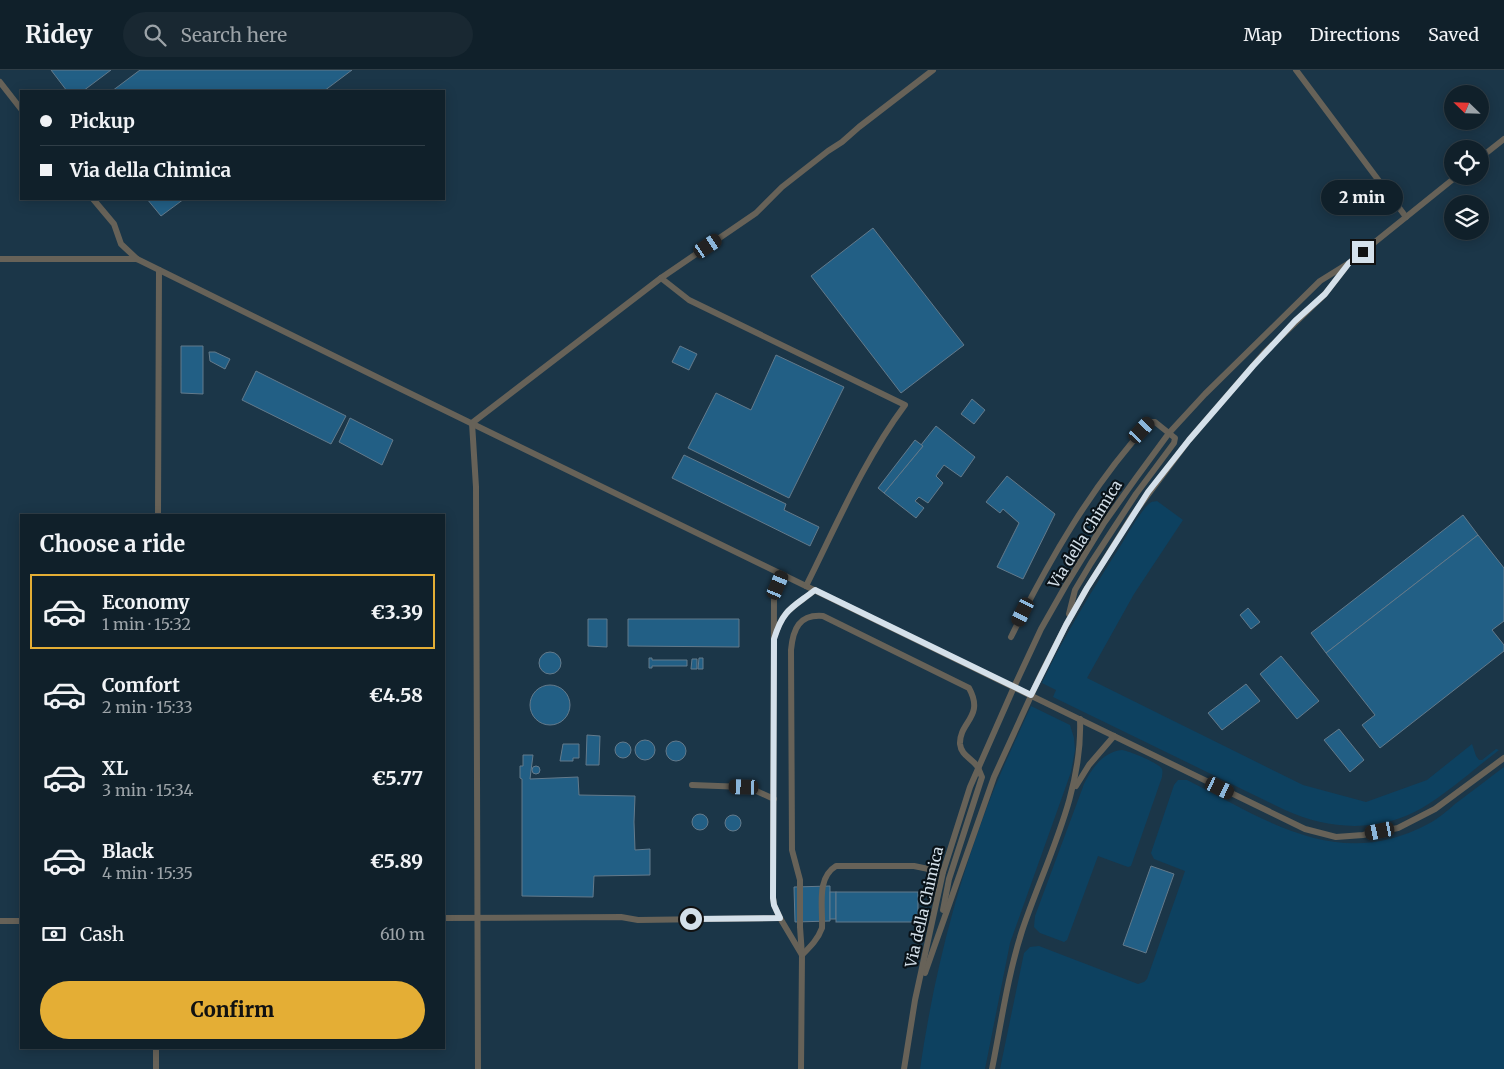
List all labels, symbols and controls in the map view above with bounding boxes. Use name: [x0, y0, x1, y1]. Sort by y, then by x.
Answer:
search box: [123, 12, 473, 57]
text: Ridey: [25, 19, 93, 50]
icon: search: [141, 21, 169, 49]
text: Search here: [181, 23, 287, 47]
text: Map: [1244, 23, 1282, 46]
text: Directions: [1310, 23, 1400, 46]
text: Saved: [1428, 23, 1479, 46]
north arrow: [1444, 85, 1489, 130]
map controls: [1444, 85, 1489, 240]
text: Pickup: [70, 109, 135, 133]
button: locate: [1444, 140, 1489, 185]
text: Via della Chimica: [70, 158, 231, 182]
callout: 2 min: [1322, 180, 1404, 214]
text: 2 min: [1339, 187, 1385, 207]
button: layers: [1444, 195, 1489, 240]
car: [691, 231, 724, 261]
route end: [1352, 241, 1374, 263]
car: [1126, 414, 1157, 446]
street label: Via della Chimica: [1044, 476, 1126, 592]
text: Choose a ride: [40, 530, 185, 558]
car: [765, 568, 790, 602]
icon: car: [42, 589, 87, 634]
text: Economy: [102, 590, 190, 614]
car: [1009, 595, 1036, 629]
text: €3.39: [370, 600, 423, 624]
text: 1 min · 15:32: [102, 614, 191, 634]
icon: car: [42, 672, 87, 717]
text: Comfort: [102, 673, 180, 697]
text: €4.58: [369, 683, 423, 707]
text: 2 min · 15:33: [102, 697, 193, 717]
icon: car: [42, 755, 87, 800]
text: XL: [102, 756, 128, 780]
text: €5.77: [372, 766, 423, 790]
car: [1203, 775, 1236, 801]
car: [728, 779, 759, 795]
text: 3 min · 15:34: [102, 780, 193, 800]
car: [1363, 821, 1396, 841]
icon: car: [42, 838, 87, 883]
text: Black: [102, 839, 154, 863]
street label: Via della Chimica: [901, 844, 947, 970]
text: €5.89: [370, 849, 423, 873]
text: 4 min · 15:35: [102, 863, 193, 883]
route start: [680, 908, 702, 930]
icon: cash: [40, 920, 68, 948]
text: Cash: [80, 922, 124, 946]
text: 610 m: [380, 924, 425, 944]
button: Confirm: [40, 981, 425, 1039]

